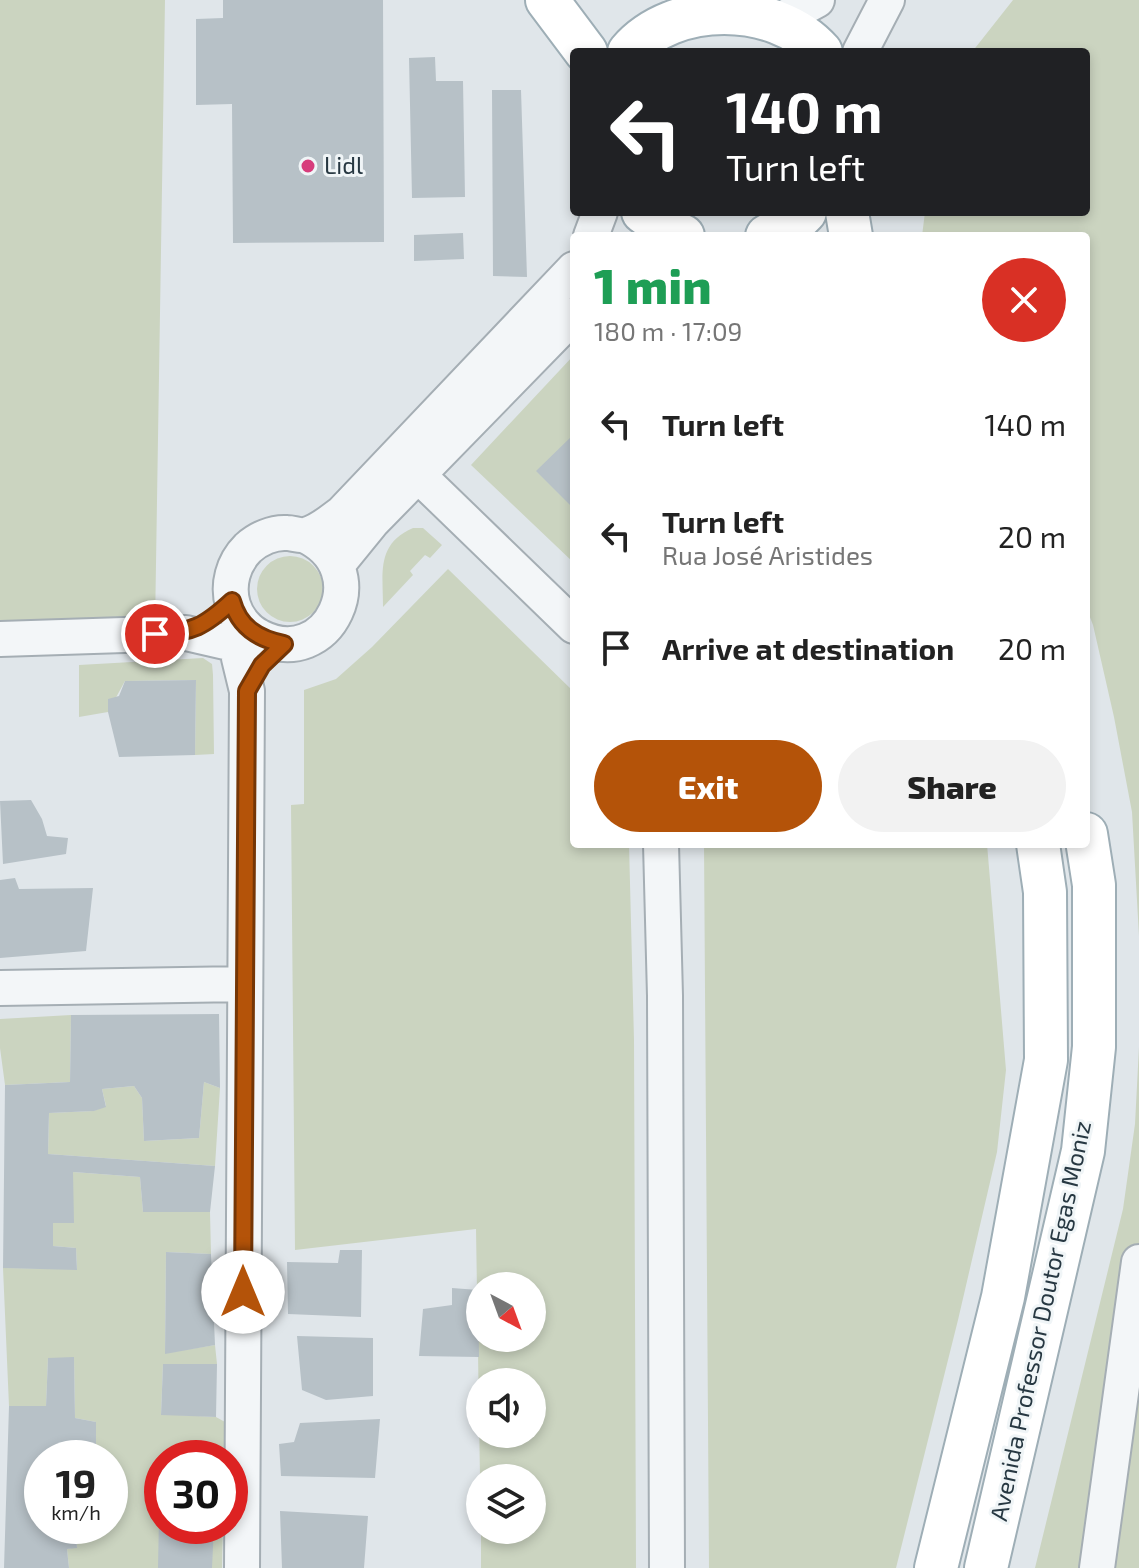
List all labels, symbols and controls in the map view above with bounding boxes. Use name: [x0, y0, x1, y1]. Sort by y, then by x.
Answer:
text: 140 m: [726, 77, 883, 144]
icon: left: [594, 80, 698, 184]
text: Turn left: [726, 145, 865, 188]
place label: Lidl: [324, 150, 363, 179]
marker: Lidl: [299, 157, 317, 175]
text: 1 min: [594, 256, 712, 314]
button: close: [982, 258, 1066, 342]
text: 180 m · 17:09: [594, 315, 742, 346]
icon: left: [594, 402, 638, 446]
text: Turn left: [662, 406, 784, 442]
text: 140 m: [985, 406, 1066, 442]
text: Turn left: [662, 503, 784, 539]
icon: left: [594, 514, 638, 558]
text: 20 m: [998, 518, 1066, 554]
text: Rua José Aristides: [662, 539, 873, 570]
pin: [121, 600, 189, 668]
icon: arrive: [133, 612, 177, 656]
icon: arrive: [594, 626, 638, 670]
text: Arrive at destination: [662, 630, 954, 666]
text: 20 m: [998, 630, 1066, 666]
button: Exit: [594, 740, 822, 832]
button: Share: [838, 740, 1066, 832]
street label: Avenida Professor Doutor Egas Moniz: [983, 1118, 1096, 1523]
position arrow: [201, 1250, 285, 1334]
north arrow: [466, 1272, 546, 1352]
map controls: [466, 1272, 546, 1544]
button: sound: [466, 1368, 546, 1448]
speed limit sign: 30: [144, 1440, 248, 1544]
text: 19: [56, 1458, 96, 1506]
button: layers: [466, 1464, 546, 1544]
text: km/h: [51, 1500, 101, 1524]

